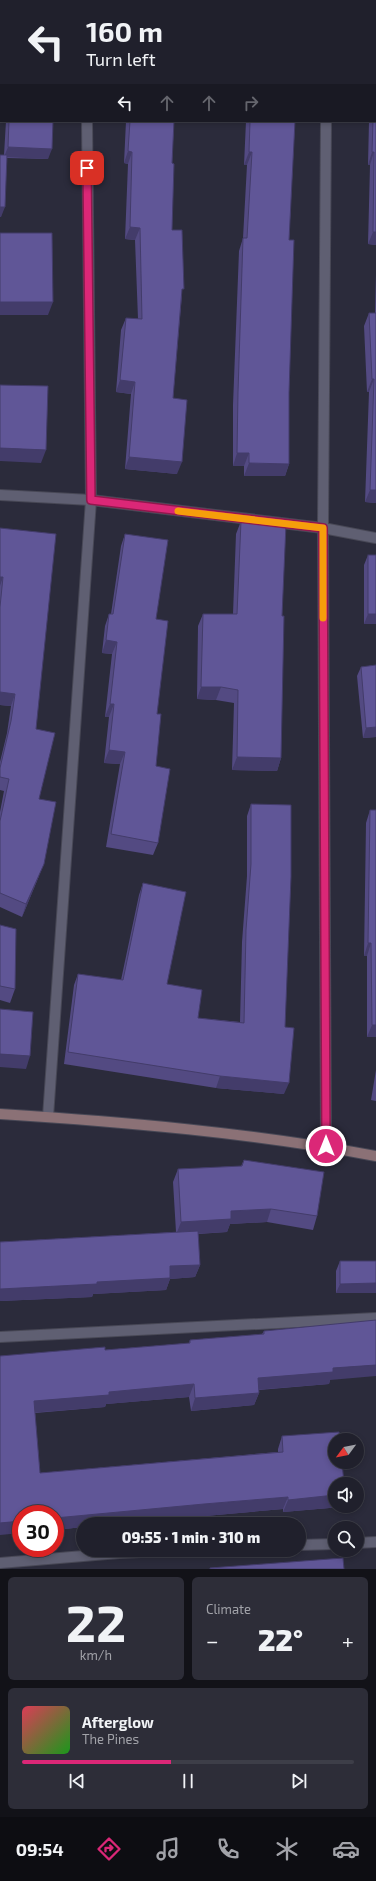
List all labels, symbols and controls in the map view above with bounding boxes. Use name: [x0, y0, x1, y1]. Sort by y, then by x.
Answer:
text: 160 m: [86, 14, 163, 48]
icon: left: [20, 16, 72, 68]
text: Turn left: [86, 48, 156, 70]
icon: left: [114, 92, 136, 114]
icon: ahead: [156, 92, 178, 114]
icon: ahead: [198, 92, 220, 114]
icon: right: [240, 92, 262, 114]
pin: [70, 151, 104, 185]
icon: arrive: [76, 157, 98, 179]
position arrow: [305, 1125, 347, 1167]
north arrow: [328, 1433, 364, 1469]
map controls: [328, 1433, 364, 1557]
button: sound: [328, 1477, 364, 1513]
speed limit sign: 30: [12, 1505, 64, 1557]
button: search: [328, 1521, 364, 1557]
text: 09:55 · 1 min · 310 m: [122, 1528, 260, 1546]
text: 22: [66, 1590, 126, 1652]
text: Climate: [206, 1601, 251, 1617]
text: 22°: [258, 1621, 303, 1657]
text: −: [206, 1627, 219, 1653]
text: +: [342, 1627, 354, 1653]
text: km/h: [80, 1647, 112, 1663]
text: Afterglow: [82, 1713, 154, 1731]
text: The Pines: [82, 1731, 139, 1747]
icon: previous: [66, 1770, 88, 1792]
icon: pause: [177, 1770, 199, 1792]
icon: next: [288, 1770, 310, 1792]
icon: directions: [95, 1835, 123, 1863]
icon: music: [154, 1835, 182, 1863]
icon: phone: [214, 1835, 242, 1863]
icon: climate: [273, 1835, 301, 1863]
icon: car: [332, 1835, 360, 1863]
text: 09:54: [16, 1838, 64, 1860]

